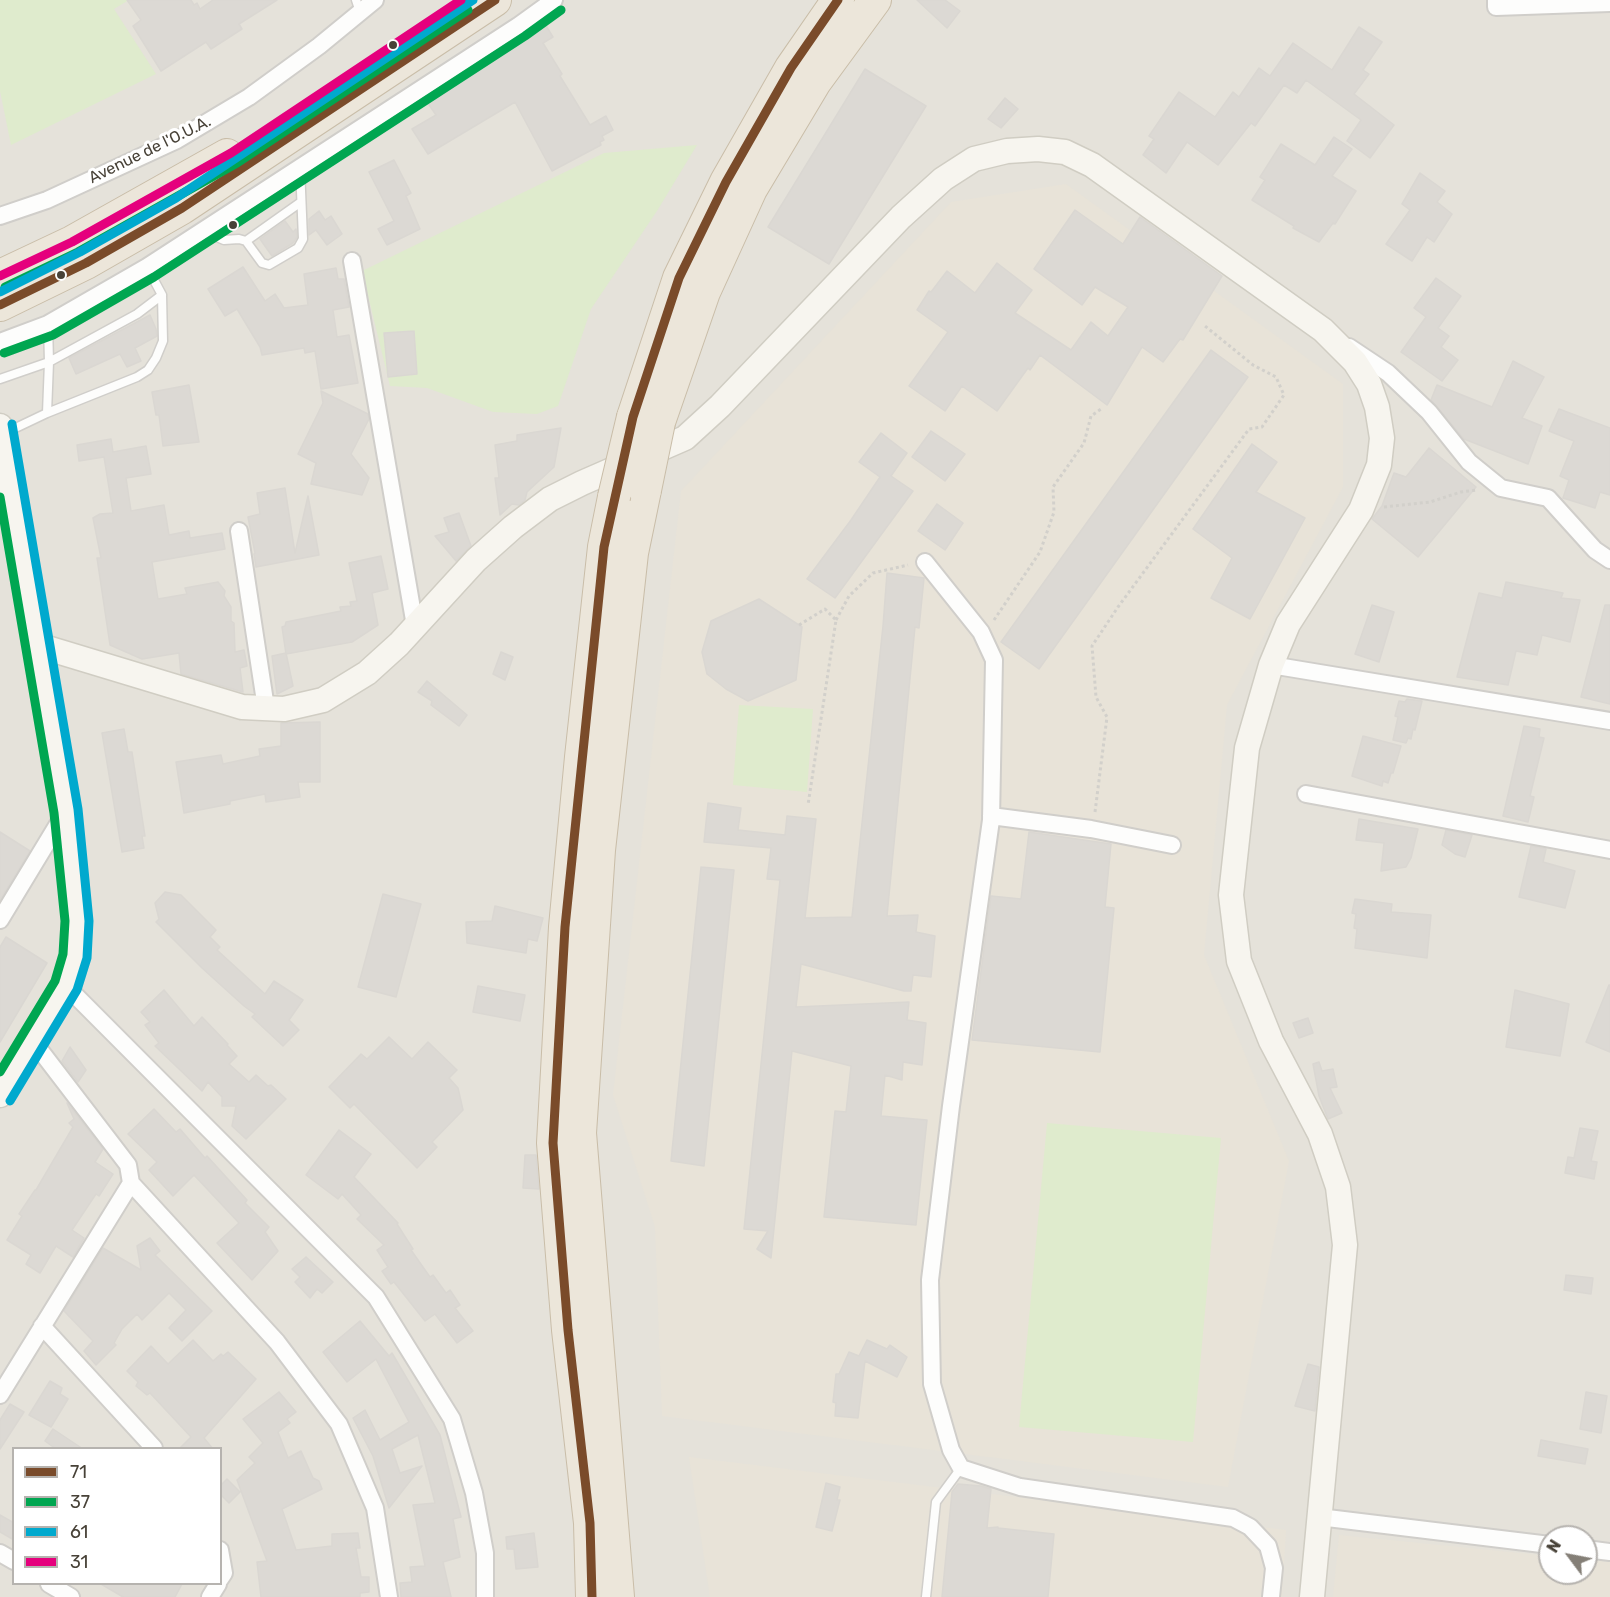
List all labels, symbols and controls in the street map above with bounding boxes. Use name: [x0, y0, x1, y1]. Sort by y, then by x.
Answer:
unlabelled marker: [387, 39, 399, 51]
street label: Avenue de l'O.U.A.: [86, 112, 214, 188]
unlabelled marker: [227, 219, 239, 231]
unlabelled marker: [55, 269, 67, 281]
legend: [12, 1447, 222, 1585]
text: 71: [70, 1461, 87, 1483]
text: 37: [70, 1491, 90, 1513]
text: 61: [70, 1521, 88, 1543]
north arrow: [1538, 1525, 1598, 1585]
text: N: [1543, 1536, 1565, 1556]
text: 31: [70, 1551, 88, 1573]

